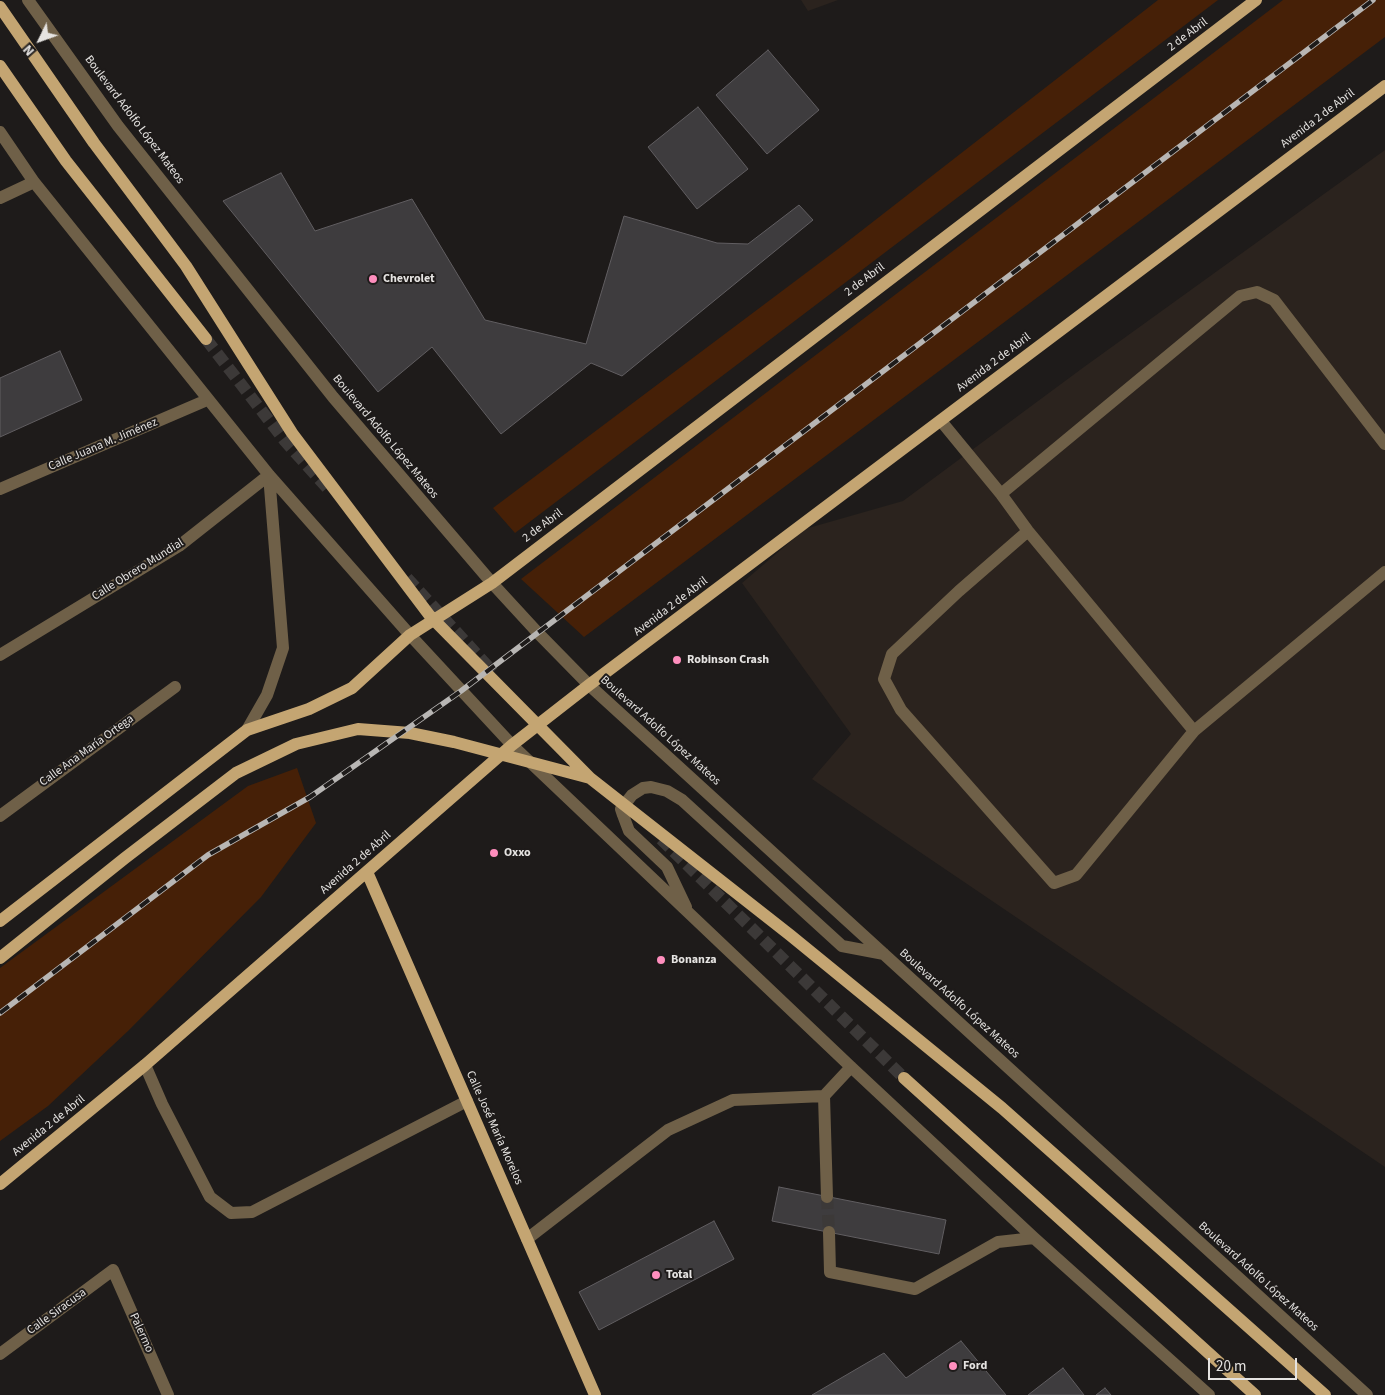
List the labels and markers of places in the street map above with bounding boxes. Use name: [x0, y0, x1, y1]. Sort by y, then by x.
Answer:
place label: Chevrolet: [383, 272, 435, 286]
marker: Chevrolet: [367, 273, 379, 285]
place label: Robinson Crash: [687, 653, 769, 667]
marker: Robinson Crash: [671, 654, 683, 666]
place label: Oxxo: [504, 846, 531, 860]
marker: Oxxo: [488, 847, 500, 859]
place label: Bonanza: [671, 953, 717, 967]
marker: Bonanza: [655, 954, 667, 966]
place label: Total: [666, 1268, 692, 1282]
marker: Total: [650, 1269, 662, 1281]
place label: Ford: [963, 1359, 987, 1373]
marker: Ford: [947, 1360, 959, 1372]

